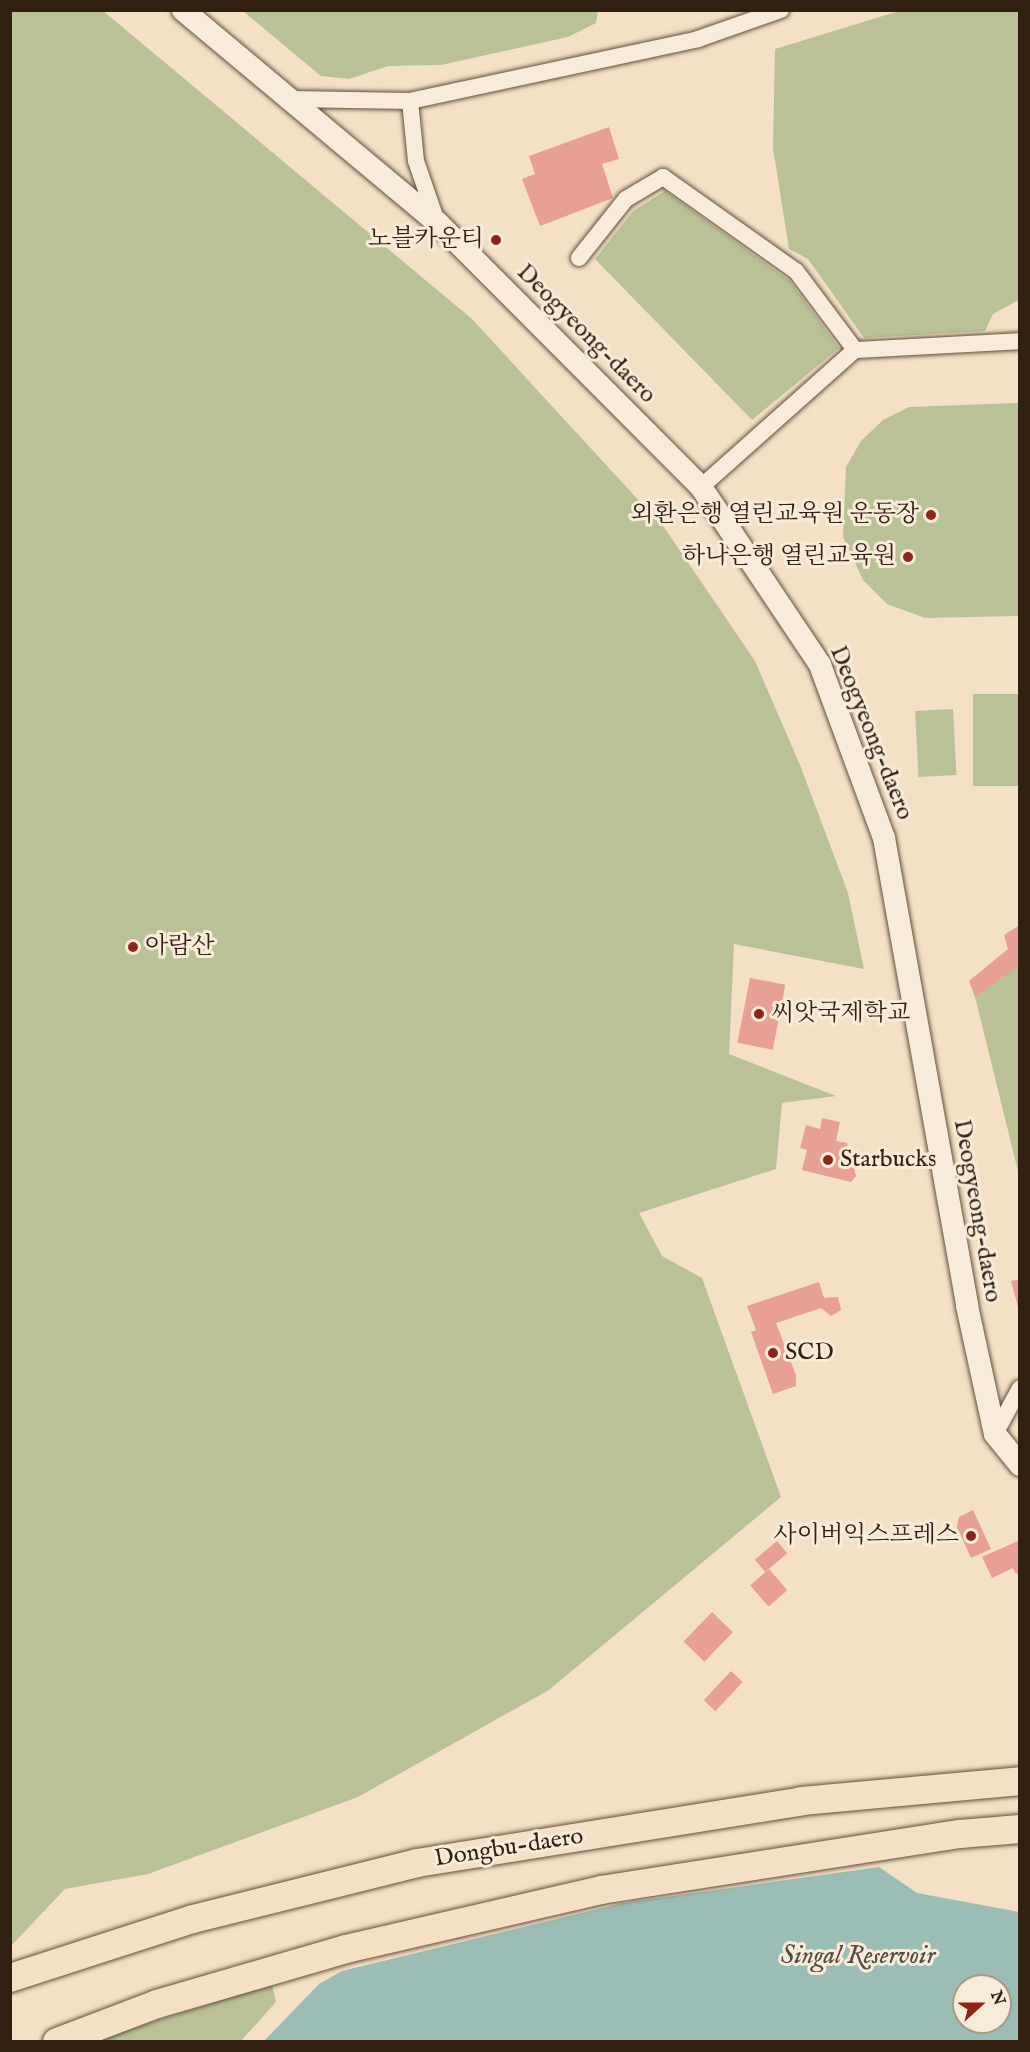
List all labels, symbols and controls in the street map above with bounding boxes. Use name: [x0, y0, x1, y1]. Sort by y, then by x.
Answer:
place label: 노블카운티: [368, 226, 484, 254]
marker: 노블카운티: [489, 233, 503, 247]
street label: Deogyeong-daero: [510, 258, 662, 410]
place label: 외환은행 열린교육원 운동장: [630, 501, 919, 529]
marker: 외환은행 열린교육원 운동장: [924, 508, 938, 522]
place label: 하나은행 열린교육원: [682, 543, 896, 571]
marker: 하나은행 열린교육원: [901, 550, 915, 564]
street label: Deogyeong-daero: [823, 642, 919, 824]
place label: 아람산: [145, 933, 215, 961]
marker: 아람산: [126, 940, 140, 954]
place label: 씨앗국제학교: [771, 1000, 910, 1028]
marker: 씨앗국제학교: [752, 1007, 766, 1021]
street label: Deogyeong-daero: [947, 1117, 1007, 1305]
place label: Starbucks: [840, 1146, 936, 1174]
marker: Starbucks: [821, 1153, 835, 1167]
place label: SCD: [785, 1339, 834, 1367]
marker: SCD: [766, 1346, 780, 1360]
place label: 사이버익스프레스: [774, 1522, 959, 1550]
marker: 사이버익스프레스: [964, 1529, 978, 1543]
street label: Dongbu-daero: [433, 1822, 585, 1874]
water label: Singal Reservoir: [781, 1940, 935, 1972]
north arrow: [952, 1974, 1012, 2034]
text: N: [985, 1988, 1009, 2008]

